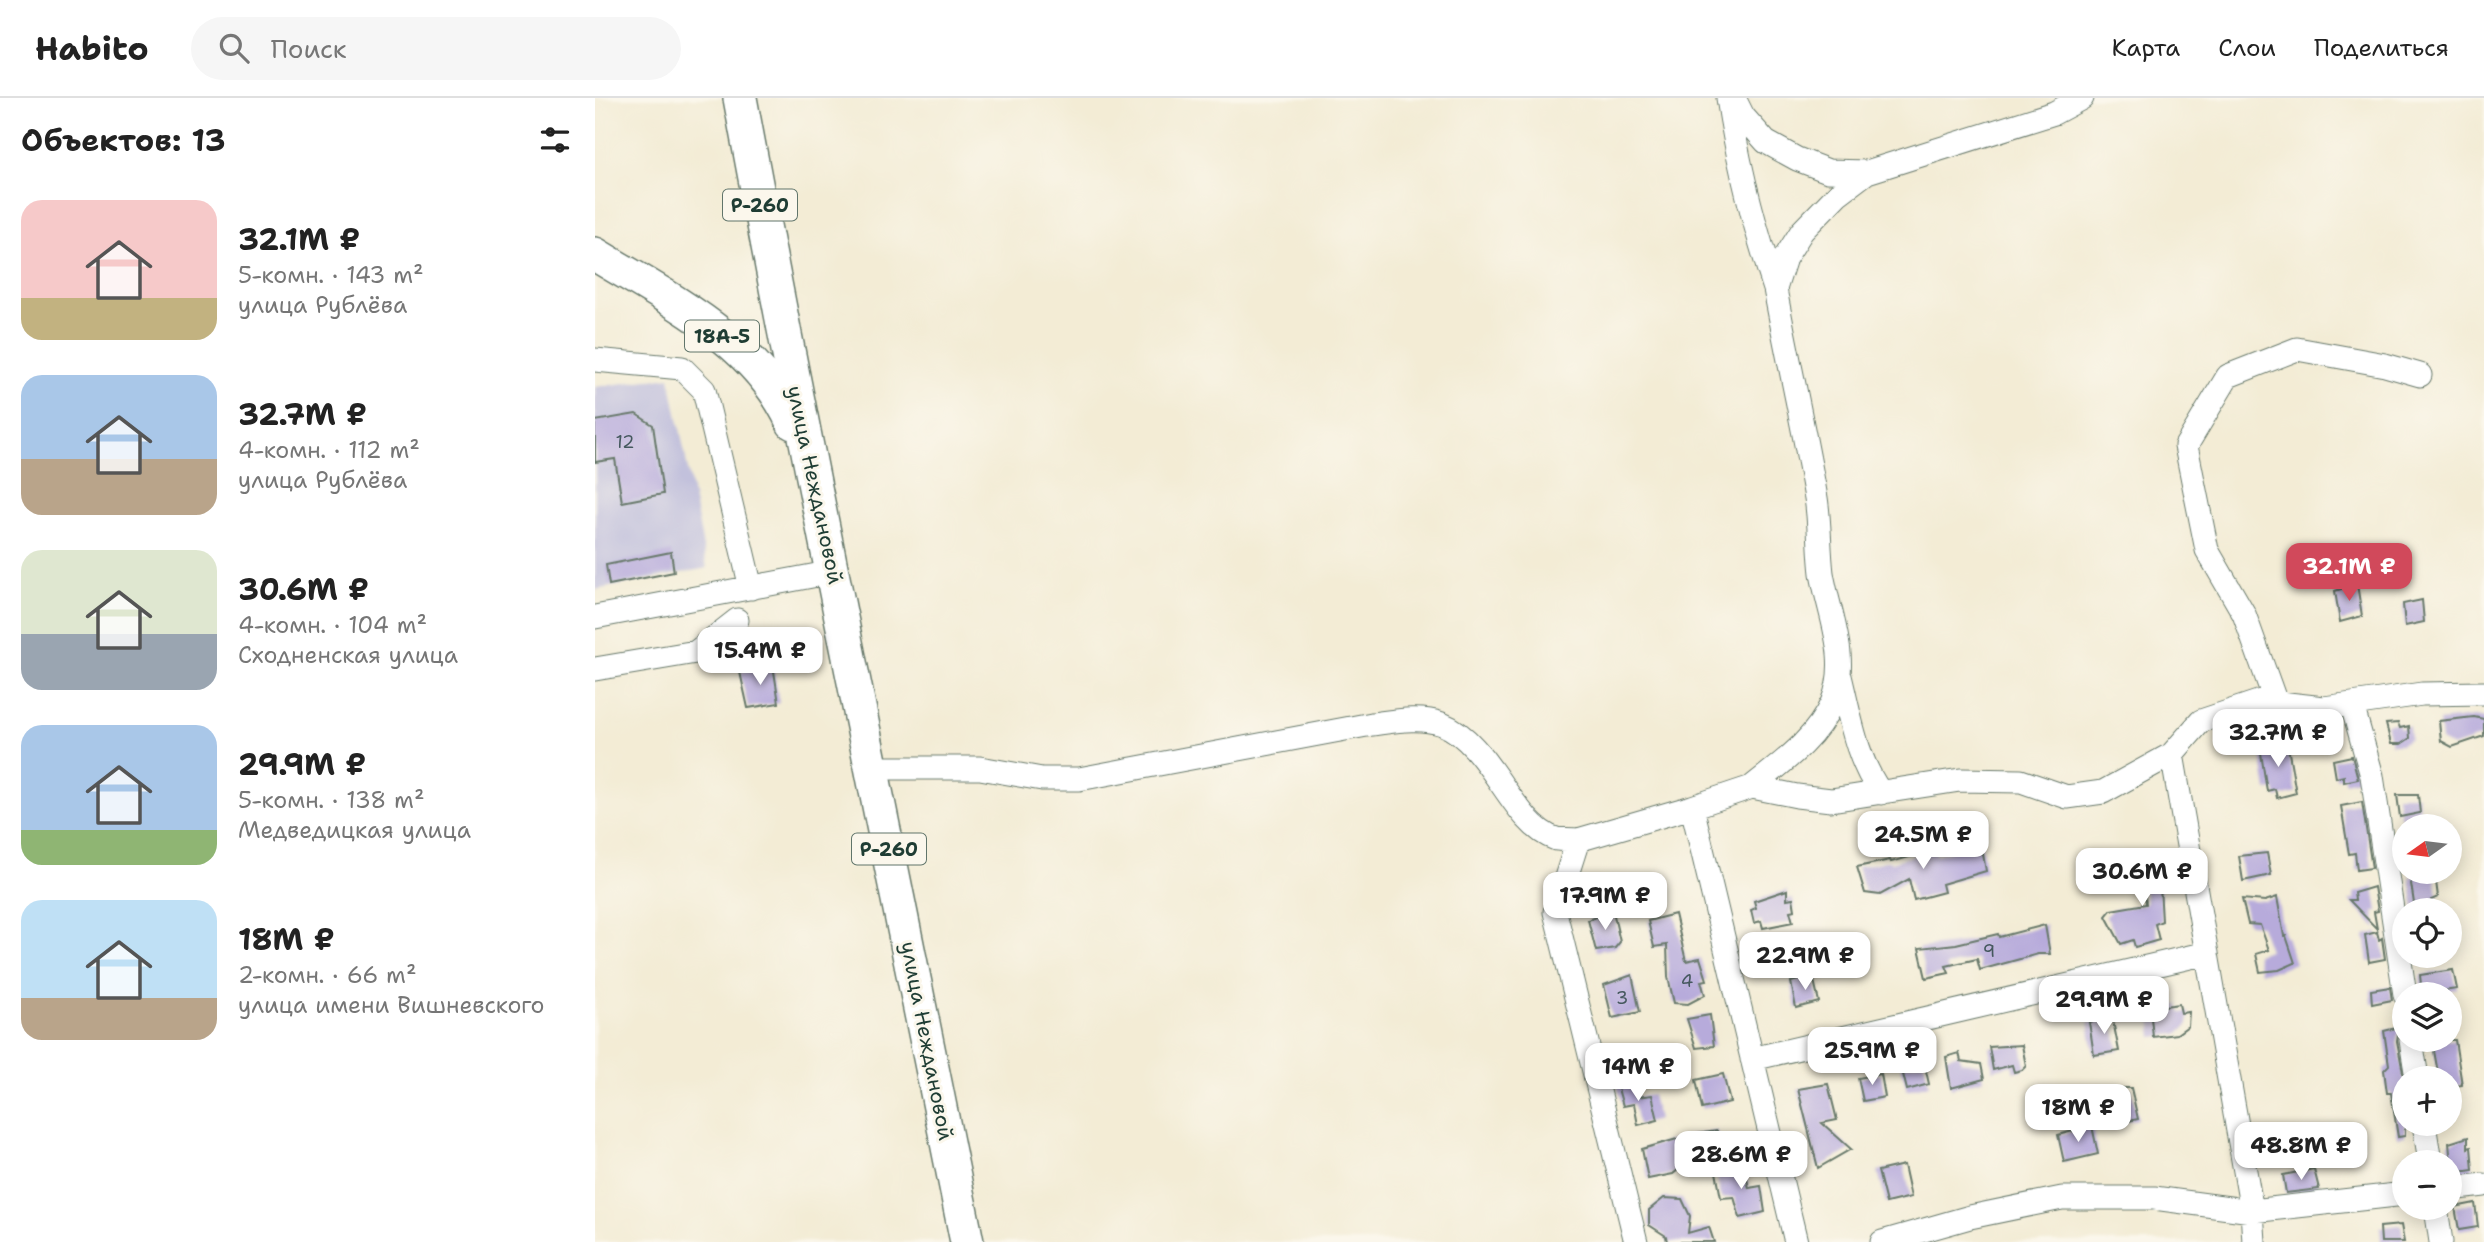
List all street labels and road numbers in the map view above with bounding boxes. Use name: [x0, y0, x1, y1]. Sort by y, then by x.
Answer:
road number: Р-260: [723, 190, 797, 220]
road number: 18А-5: [685, 320, 759, 352]
street label: улица Неждановой: [780, 383, 850, 587]
road number: Р-260: [852, 834, 926, 864]
street label: улица Неждановой: [894, 939, 960, 1143]

